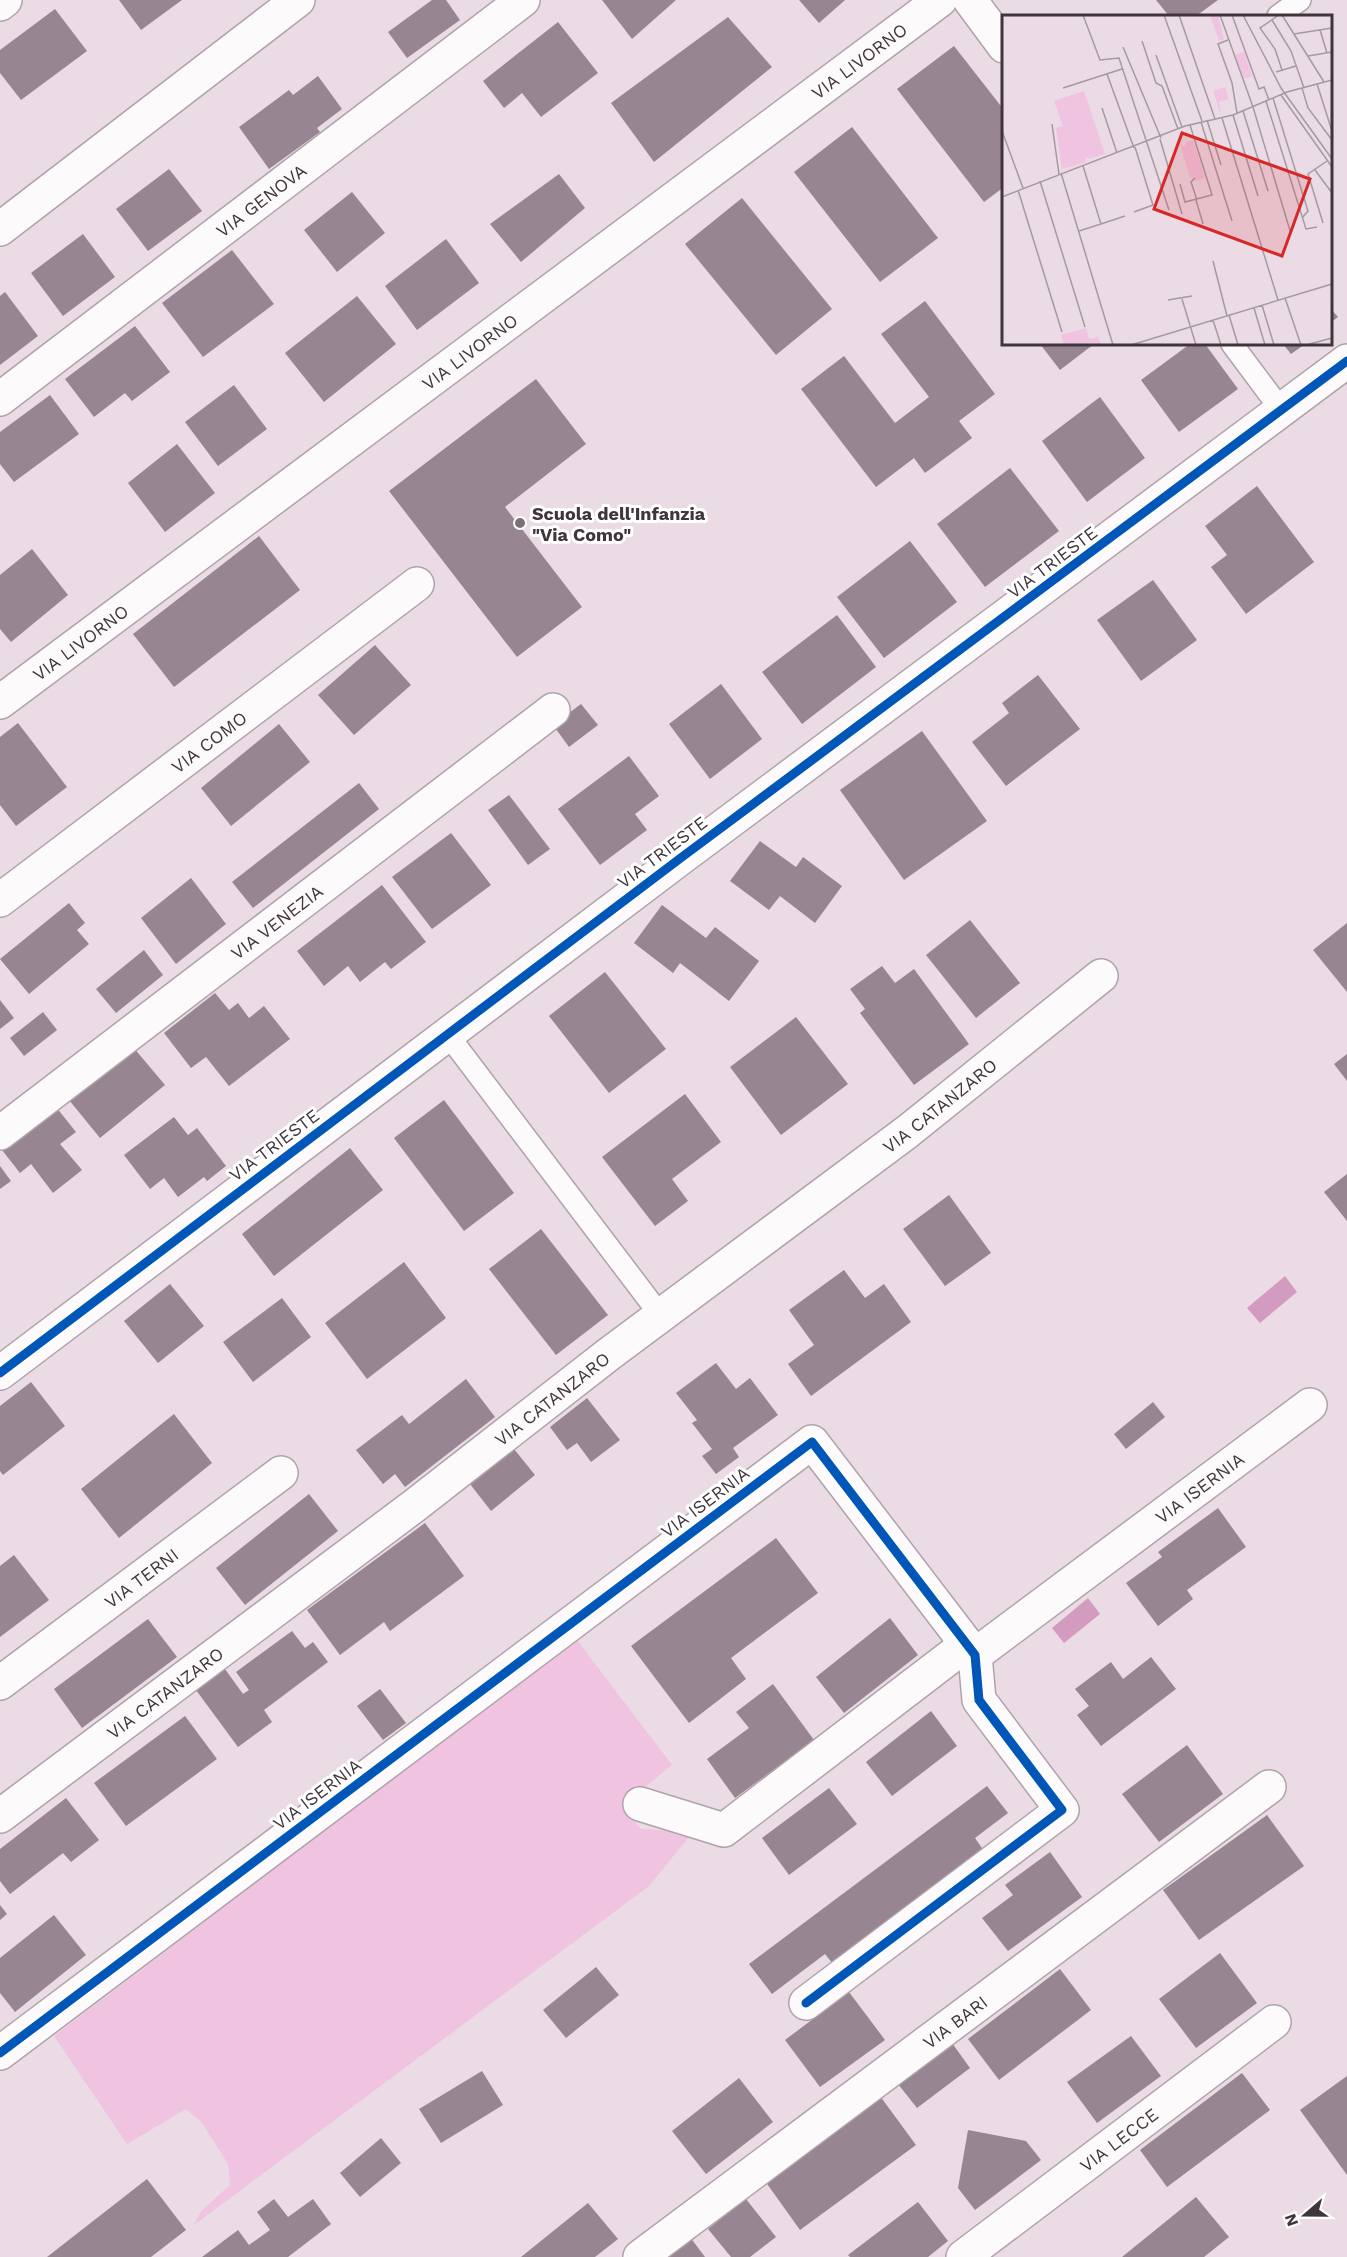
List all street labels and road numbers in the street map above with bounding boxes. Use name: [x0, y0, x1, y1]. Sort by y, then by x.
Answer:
street label: VIA LIVORNO: [807, 18, 911, 103]
street label: VIA GENOVA: [212, 159, 310, 241]
street label: VIA LIVORNO: [418, 309, 521, 394]
street label: VIA TRIESTE: [1003, 521, 1101, 603]
street label: VIA LIVORNO: [28, 600, 132, 685]
street label: VIA COMO: [167, 707, 251, 777]
street label: VIA TRIESTE: [613, 811, 711, 893]
street label: VIA VENEZIA: [226, 880, 327, 963]
street label: VIA CATANZARO: [878, 1054, 1001, 1157]
street label: VIA TRIESTE: [225, 1104, 323, 1186]
street label: VIA CATANZARO: [490, 1347, 613, 1450]
street label: VIA ISERNIA: [1151, 1448, 1248, 1527]
street label: VIA ISERNIA: [657, 1462, 753, 1542]
street label: VIA TERNI: [100, 1543, 182, 1612]
street label: VIA CATANZARO: [103, 1642, 227, 1743]
street label: VIA ISERNIA: [269, 1754, 365, 1834]
street label: VIA BARI: [918, 1991, 991, 2053]
street label: VIA LECCE: [1075, 2103, 1162, 2176]

